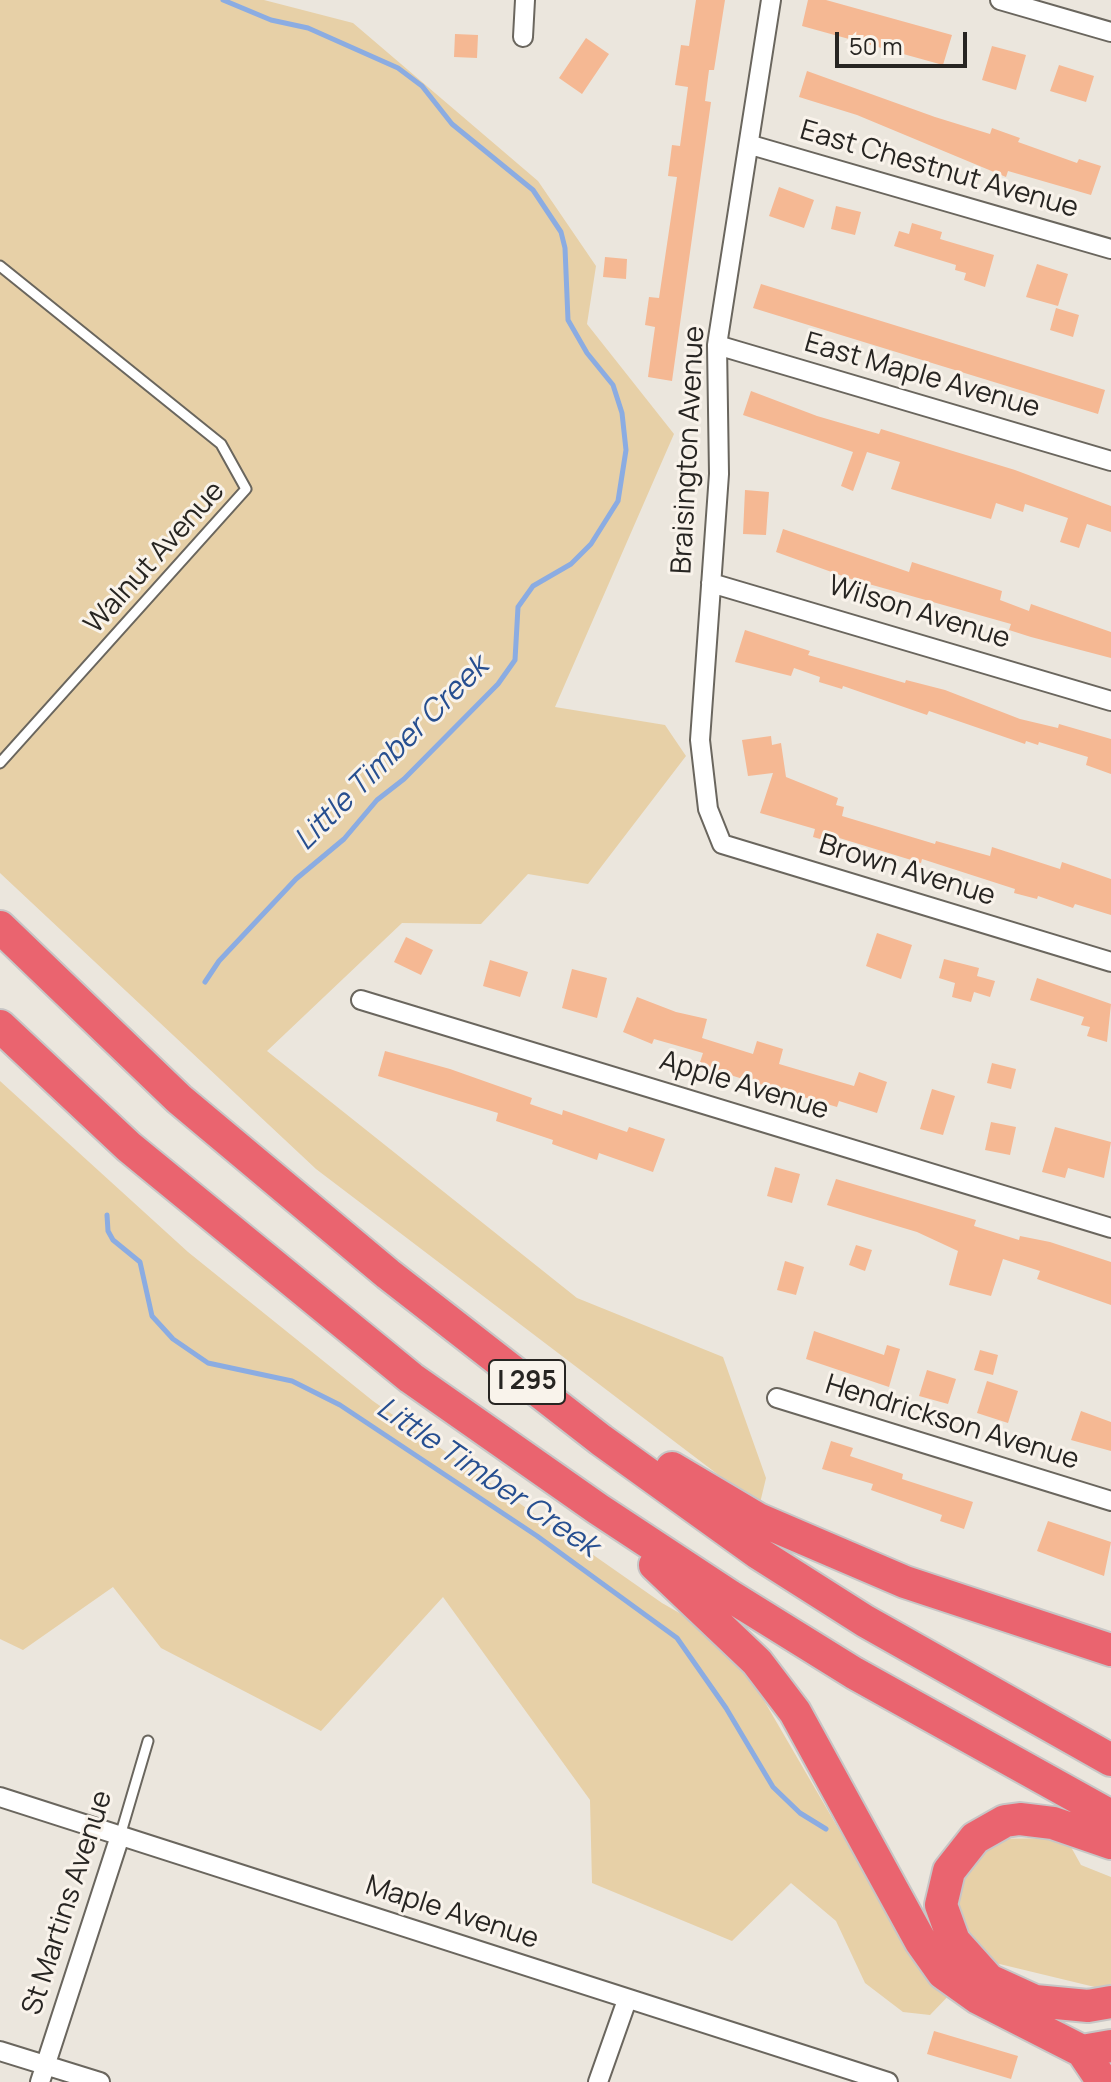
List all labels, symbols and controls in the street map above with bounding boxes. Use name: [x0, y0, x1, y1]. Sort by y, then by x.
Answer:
scale bar: [839, 16, 971, 66]
text: 50 m: [849, 29, 903, 62]
street label: East Chestnut Avenue: [796, 114, 1082, 226]
street label: Braisington Avenue: [666, 325, 712, 575]
street label: East Maple Avenue: [801, 326, 1043, 426]
street label: Walnut Avenue: [78, 475, 232, 641]
street label: Wilson Avenue: [824, 569, 1014, 657]
water label: Little Timber Creek: [288, 650, 496, 858]
street label: Brown Avenue: [815, 828, 999, 914]
street label: Apple Avenue: [655, 1044, 833, 1128]
road number: I 295: [489, 1360, 565, 1404]
street label: Hendrickson Avenue: [821, 1368, 1083, 1478]
water label: Little Timber Creek: [369, 1391, 605, 1565]
street label: St Martins Avenue: [16, 1787, 120, 2019]
street label: Maple Avenue: [361, 1869, 543, 1957]

